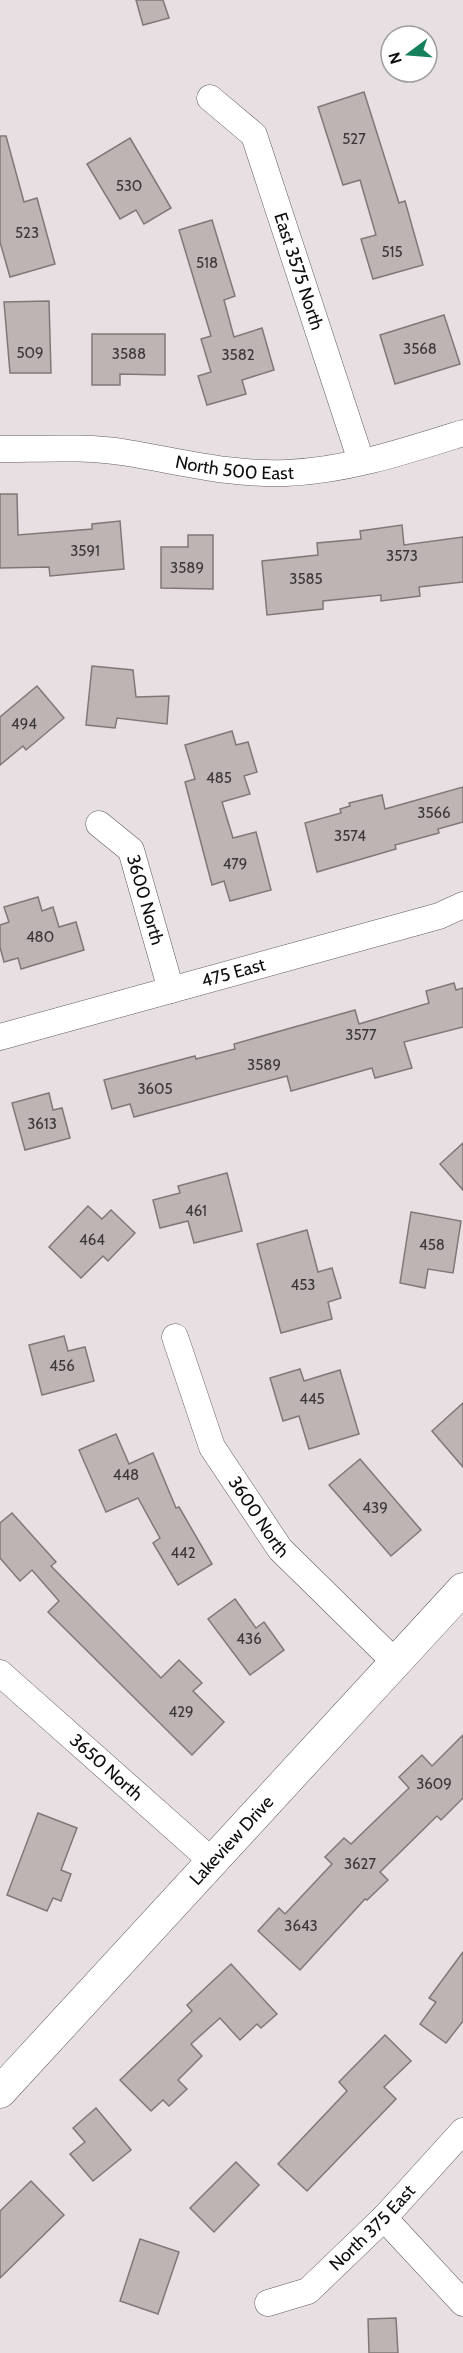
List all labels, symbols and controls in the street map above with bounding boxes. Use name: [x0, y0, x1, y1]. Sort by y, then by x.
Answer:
north arrow: [379, 24, 439, 84]
text: N: [384, 50, 406, 66]
house number: 527: [342, 130, 366, 148]
house number: 530: [116, 177, 142, 195]
street label: East 3575 North: [269, 210, 328, 333]
house number: 523: [15, 224, 39, 242]
house number: 515: [381, 243, 403, 261]
house number: 518: [196, 254, 218, 272]
house number: 3568: [403, 340, 437, 358]
house number: 509: [16, 344, 44, 362]
house number: 3588: [112, 345, 146, 363]
house number: 3582: [221, 346, 255, 364]
street label: North 500 East: [174, 451, 294, 484]
house number: 3591: [70, 542, 100, 560]
house number: 3573: [386, 547, 418, 565]
house number: 3589: [170, 559, 204, 577]
house number: 3585: [289, 570, 323, 588]
house number: 494: [11, 715, 37, 733]
house number: 485: [206, 769, 232, 787]
house number: 3566: [417, 804, 451, 822]
house number: 3574: [334, 827, 366, 845]
street label: 3600 North: [122, 852, 169, 948]
house number: 479: [223, 855, 247, 873]
house number: 480: [26, 928, 54, 946]
street label: 475 East: [199, 953, 268, 992]
house number: 3577: [345, 1026, 377, 1044]
house number: 3589: [247, 1056, 281, 1074]
house number: 3605: [137, 1080, 173, 1098]
house number: 3613: [27, 1115, 57, 1133]
house number: 461: [185, 1202, 207, 1220]
house number: 464: [79, 1231, 105, 1249]
house number: 458: [419, 1236, 445, 1254]
house number: 453: [291, 1276, 315, 1294]
house number: 456: [49, 1357, 75, 1375]
house number: 445: [299, 1390, 325, 1408]
house number: 448: [113, 1466, 139, 1484]
street label: 3600 North: [224, 1472, 293, 1562]
house number: 439: [362, 1499, 388, 1517]
house number: 442: [170, 1544, 196, 1562]
house number: 436: [236, 1630, 262, 1648]
house number: 429: [168, 1703, 194, 1721]
street label: 3650 North: [65, 1729, 147, 1805]
house number: 3609: [416, 1775, 452, 1793]
street label: Lakeview Drive: [185, 1791, 278, 1890]
house number: 3627: [344, 1855, 376, 1873]
house number: 3643: [284, 1917, 318, 1935]
street label: North 375 East: [325, 2180, 420, 2275]

